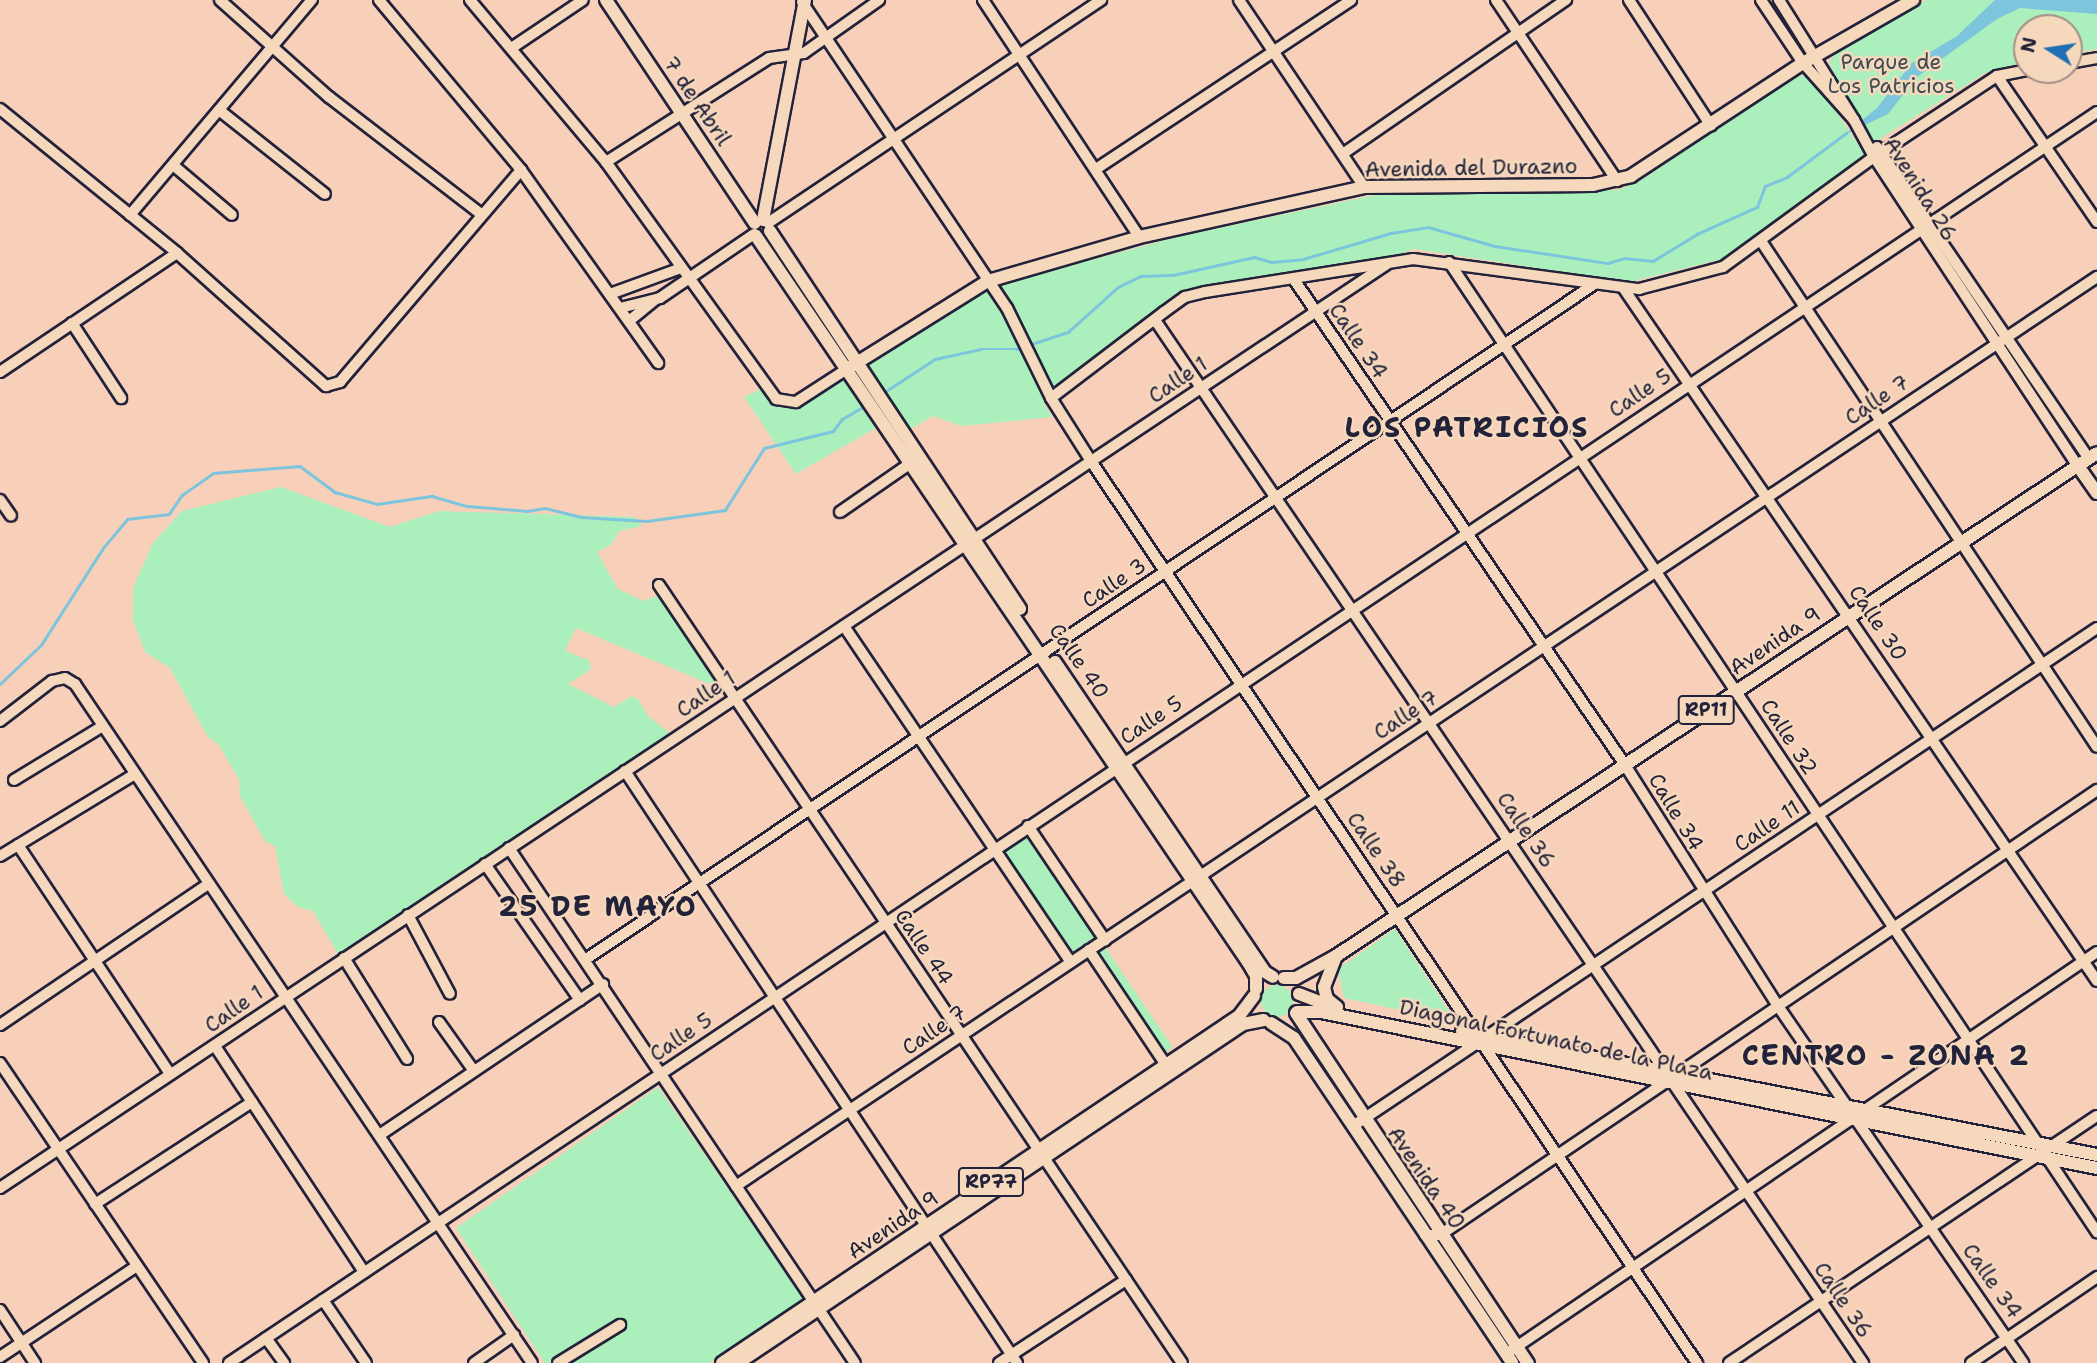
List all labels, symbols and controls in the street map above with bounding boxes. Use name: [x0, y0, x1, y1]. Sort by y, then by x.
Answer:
north arrow: [2013, 14, 2083, 84]
text: N: [2015, 35, 2043, 55]
park label: Parque de Los Patricios: [1827, 49, 1955, 99]
street label: 7 de Abril: [658, 51, 736, 151]
street label: Avenida 26: [1878, 132, 1962, 246]
street label: Avenida del Durazno: [1364, 154, 1578, 182]
street label: Calle 34: [1324, 298, 1392, 384]
street label: Calle 1: [1144, 351, 1212, 409]
street label: Calle 5: [1604, 363, 1676, 423]
street label: Calle 7: [1840, 369, 1914, 431]
district label: LOS PATRICIOS: [1346, 410, 1588, 444]
street label: Calle 3: [1077, 552, 1151, 614]
street label: Calle 30: [1843, 580, 1913, 666]
street label: Avenida 9: [1725, 601, 1825, 681]
street label: Calle 40: [1044, 618, 1114, 704]
street label: Calle 1: [672, 665, 740, 723]
street label: Calle 7: [1369, 685, 1443, 745]
street label: Calle 5: [1115, 690, 1187, 750]
road number: RP11: [1676, 694, 1736, 726]
street label: Calle 32: [1755, 694, 1823, 780]
street label: Calle 34: [1643, 769, 1709, 855]
street label: Calle 36: [1492, 787, 1560, 873]
street label: Calle 11: [1729, 795, 1805, 857]
street label: Calle 38: [1342, 807, 1410, 893]
district label: 25 DE MAYO: [499, 889, 697, 923]
street label: Calle 44: [890, 904, 958, 990]
street label: Calle 1: [200, 980, 268, 1038]
street label: Diagonal Fortunato de la Plaza: [1397, 994, 1715, 1086]
street label: Calle 7: [897, 999, 971, 1061]
street label: Calle 5: [645, 1007, 717, 1067]
district label: CENTRO - ZONA 2: [1744, 1038, 2028, 1072]
street label: Avenida 40: [1382, 1122, 1470, 1234]
road number: RP77: [958, 1166, 1024, 1198]
street label: Avenida 9: [843, 1185, 943, 1265]
street label: Calle 34: [1957, 1239, 2027, 1323]
street label: Calle 36: [1809, 1257, 1877, 1343]

